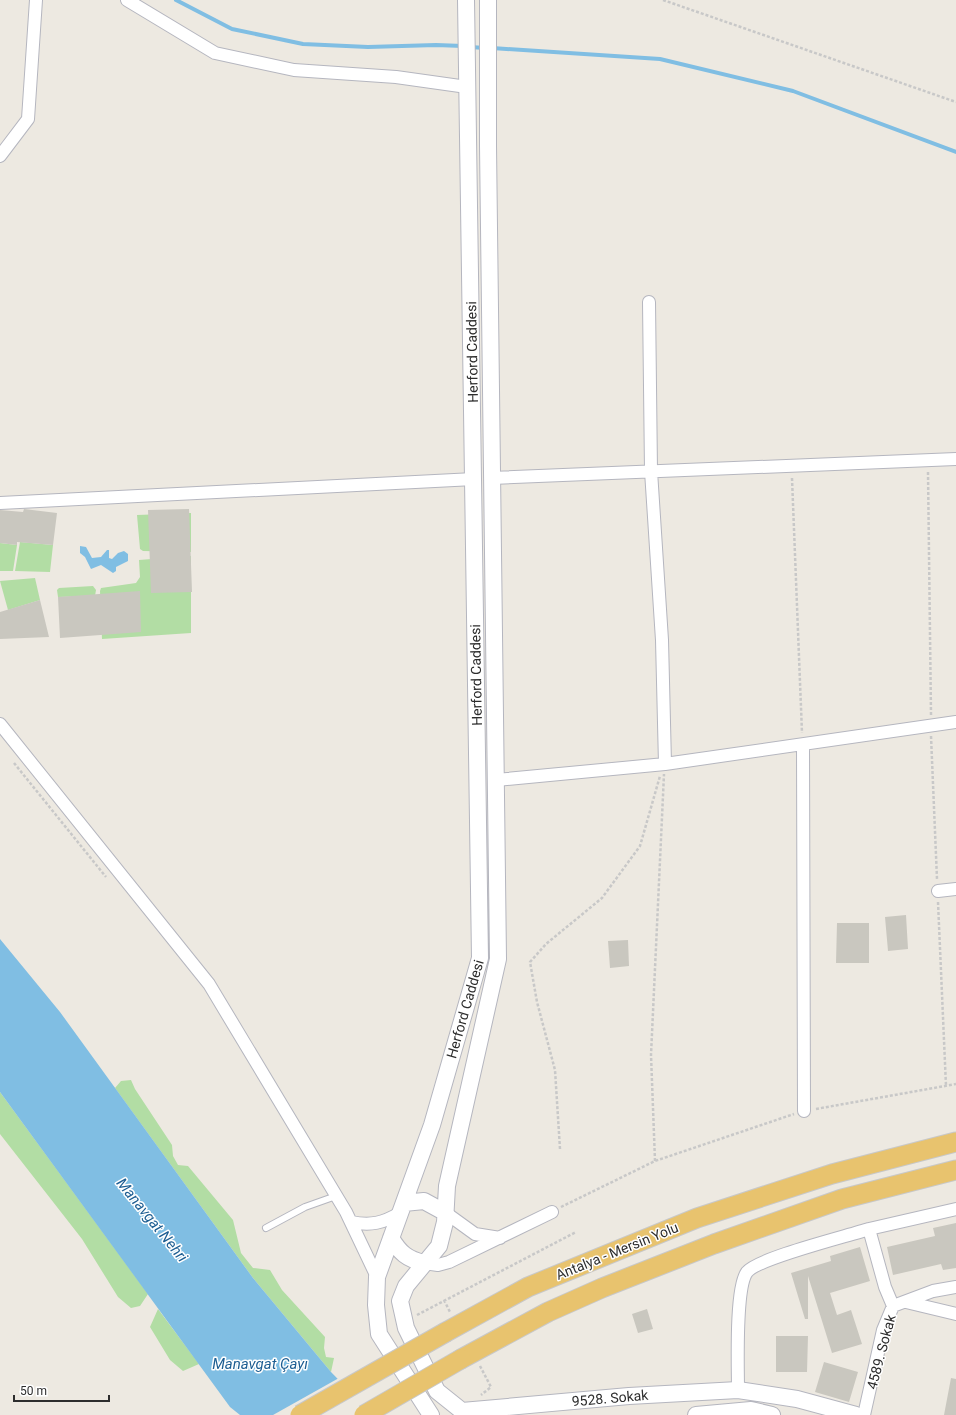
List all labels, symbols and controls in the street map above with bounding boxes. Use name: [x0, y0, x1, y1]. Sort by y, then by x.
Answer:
street label: Herford Caddesi: [463, 301, 481, 403]
street label: Herford Caddesi: [467, 624, 485, 726]
street label: Herford Caddesi: [443, 958, 487, 1060]
water label: Manavgat Nehri: [113, 1174, 192, 1266]
street label: Antalya - Mersin Yolu: [553, 1219, 681, 1283]
street label: 4589. Sokak: [863, 1312, 899, 1391]
water label: Manavgat Çayı: [212, 1355, 308, 1373]
scale bar: [14, 1377, 109, 1403]
text: 50 m: [20, 1384, 47, 1398]
street label: 9528. Sokak: [571, 1387, 650, 1409]

